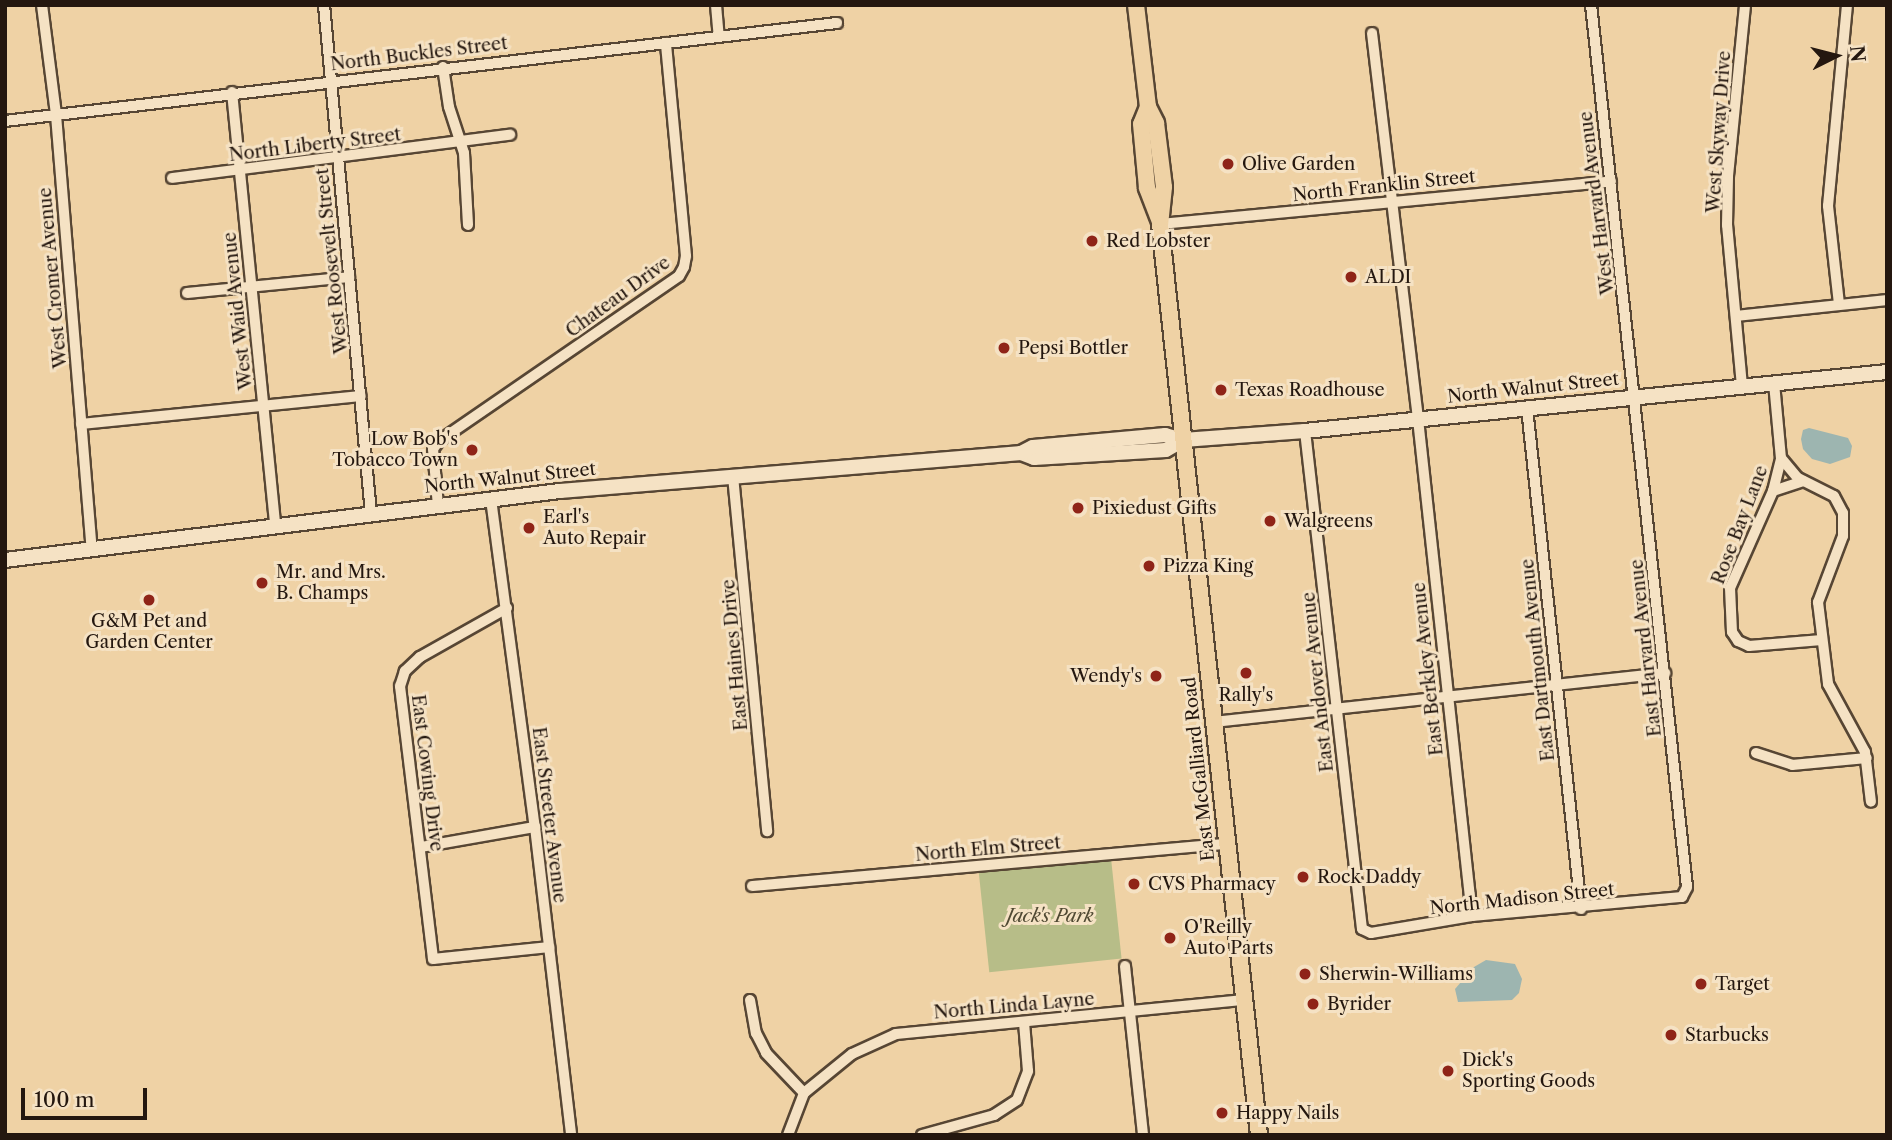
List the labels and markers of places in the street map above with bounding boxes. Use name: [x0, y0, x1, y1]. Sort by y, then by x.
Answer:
place label: Olive Garden: [1242, 153, 1355, 175]
marker: Olive Garden: [1220, 156, 1236, 172]
place label: Red Lobster: [1106, 230, 1210, 252]
marker: Red Lobster: [1084, 233, 1100, 249]
place label: ALDI: [1365, 266, 1411, 288]
marker: ALDI: [1343, 269, 1359, 285]
place label: Pepsi Bottler: [1018, 337, 1128, 359]
marker: Pepsi Bottler: [996, 340, 1012, 356]
place label: Texas Roadhouse: [1235, 379, 1385, 401]
marker: Texas Roadhouse: [1213, 382, 1229, 398]
place label: Low Bob's Tobacco Town: [332, 429, 458, 472]
marker: Low Bob's Tobacco Town: [464, 442, 480, 458]
place label: Pixiedust Gifts: [1092, 497, 1217, 519]
marker: Pixiedust Gifts: [1070, 500, 1086, 516]
place label: Earl's Auto Repair: [543, 507, 646, 550]
place label: Walgreens: [1284, 510, 1373, 532]
marker: Walgreens: [1262, 513, 1278, 529]
marker: Earl's Auto Repair: [521, 520, 537, 536]
place label: Pizza King: [1163, 555, 1253, 577]
marker: Pizza King: [1141, 558, 1157, 574]
place label: Mr. and Mrs. B. Champs: [276, 562, 386, 604]
marker: Mr. and Mrs. B. Champs: [254, 575, 270, 591]
marker: G&M Pet and Garden Center: [141, 592, 157, 608]
place label: G&M Pet and Garden Center: [85, 611, 213, 654]
place label: Wendy's: [1070, 665, 1142, 687]
marker: Rally's: [1238, 665, 1254, 681]
marker: Wendy's: [1148, 668, 1164, 684]
place label: Rally's: [1219, 684, 1273, 706]
place label: Rock Daddy: [1317, 866, 1422, 888]
marker: Rock Daddy: [1295, 869, 1311, 885]
place label: CVS Pharmacy: [1148, 873, 1276, 895]
marker: CVS Pharmacy: [1126, 876, 1142, 892]
place label: O'Reilly Auto Parts: [1184, 917, 1273, 960]
marker: O'Reilly Auto Parts: [1162, 930, 1178, 946]
place label: Sherwin-Williams: [1319, 963, 1473, 985]
marker: Sherwin-Williams: [1297, 966, 1313, 982]
place label: Target: [1715, 973, 1770, 995]
marker: Target: [1693, 976, 1709, 992]
place label: Byrider: [1327, 993, 1391, 1015]
marker: Byrider: [1305, 996, 1321, 1012]
place label: Starbucks: [1685, 1024, 1769, 1046]
marker: Starbucks: [1663, 1027, 1679, 1043]
place label: Dick's Sporting Goods: [1462, 1050, 1595, 1092]
marker: Dick's Sporting Goods: [1440, 1063, 1456, 1079]
place label: Happy Nails: [1236, 1102, 1340, 1124]
marker: Happy Nails: [1214, 1105, 1230, 1121]

